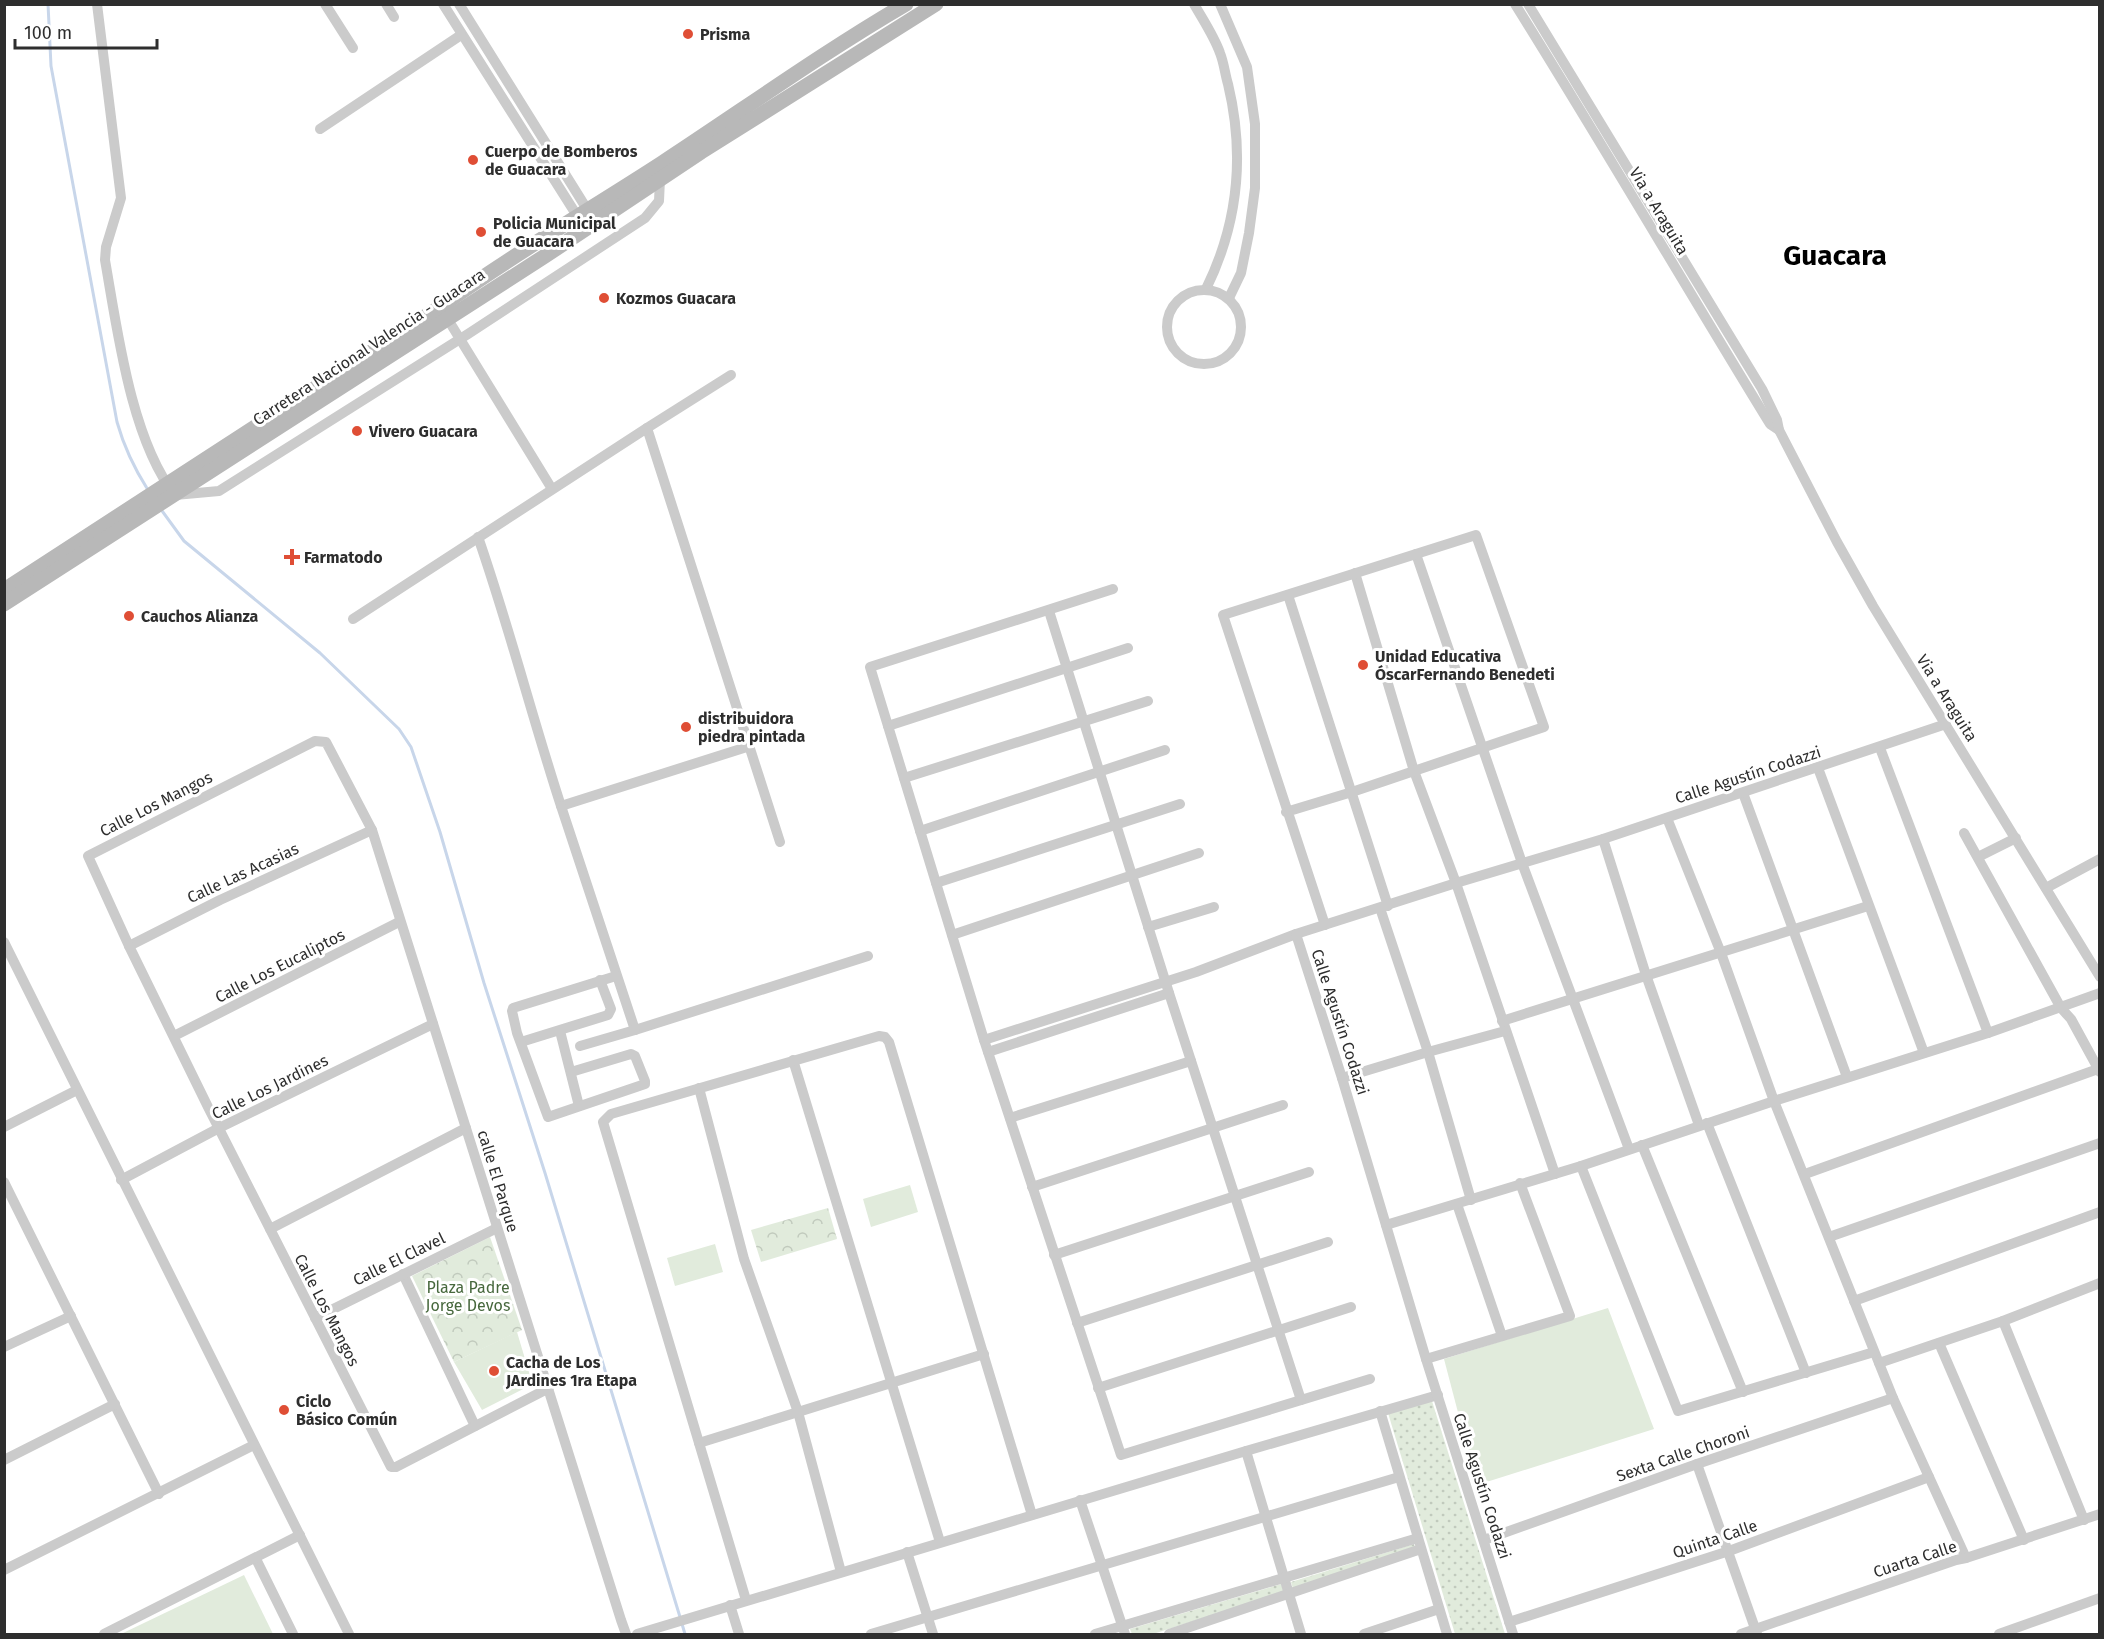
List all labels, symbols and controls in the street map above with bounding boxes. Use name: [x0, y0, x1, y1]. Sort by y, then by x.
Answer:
scale bar: [15, 12, 158, 50]
text: 100 m: [24, 22, 72, 44]
place label: Prisma: [700, 25, 750, 44]
marker: Prisma: [681, 27, 695, 41]
place label: Cuerpo de Bomberos de Guacara: [485, 142, 638, 179]
marker: Cuerpo de Bomberos de Guacara: [466, 153, 480, 167]
street label: Via a Araguita: [1625, 164, 1693, 258]
place label: Policia Municipal de Guacara: [493, 214, 616, 251]
marker: Policia Municipal de Guacara: [474, 225, 488, 239]
district label: Guacara: [1783, 239, 1887, 272]
street label: Carretera Nacional Valencia - Guacara: [249, 265, 489, 429]
place label: Kozmos Guacara: [616, 289, 736, 308]
marker: Kozmos Guacara: [597, 291, 611, 305]
place label: Vivero Guacara: [368, 422, 478, 441]
marker: Vivero Guacara: [350, 424, 364, 438]
place label: Farmatodo: [304, 548, 382, 567]
marker: Farmatodo: [285, 550, 299, 564]
place label: Cauchos Alianza: [141, 607, 259, 626]
marker: Cauchos Alianza: [122, 609, 136, 623]
place label: Unidad Educativa ÓscarFernando Benedeti: [1375, 647, 1555, 684]
street label: Via a Araguita: [1913, 651, 1981, 745]
marker: Unidad Educativa ÓscarFernando Benedeti: [1356, 658, 1370, 672]
place label: distribuidora piedra pintada: [698, 709, 806, 746]
marker: distribuidora piedra pintada: [679, 720, 693, 734]
street label: Calle Agustín Codazzi: [1673, 742, 1823, 808]
street label: Calle Los Mangos: [97, 767, 215, 841]
street label: Calle Las Acasias: [184, 839, 302, 907]
street label: Calle Los Eucaliptos: [212, 925, 348, 1007]
street label: Calle Agustín Codazzi: [1307, 947, 1373, 1097]
street label: Calle Los Jardines: [209, 1051, 331, 1123]
street label: calle El Parque: [473, 1127, 523, 1235]
street label: Calle El Clavel: [350, 1228, 448, 1289]
street label: Calle Los Mangos: [290, 1251, 364, 1369]
park label: Plaza Padre Jorge Devos: [426, 1278, 510, 1315]
place label: Cacha de Los JArdines 1ra Etapa: [505, 1353, 637, 1390]
marker: Cacha de Los JArdines 1ra Etapa: [487, 1364, 501, 1378]
place label: Ciclo Básico Común: [296, 1392, 397, 1429]
marker: Ciclo Básico Común: [277, 1403, 291, 1417]
street label: Calle Agustín Codazzi: [1449, 1411, 1515, 1561]
street label: Sexta Calle Choroni: [1614, 1422, 1752, 1486]
street label: Quinta Calle: [1670, 1516, 1760, 1562]
street label: Cuarta Calle: [1871, 1537, 1959, 1581]

